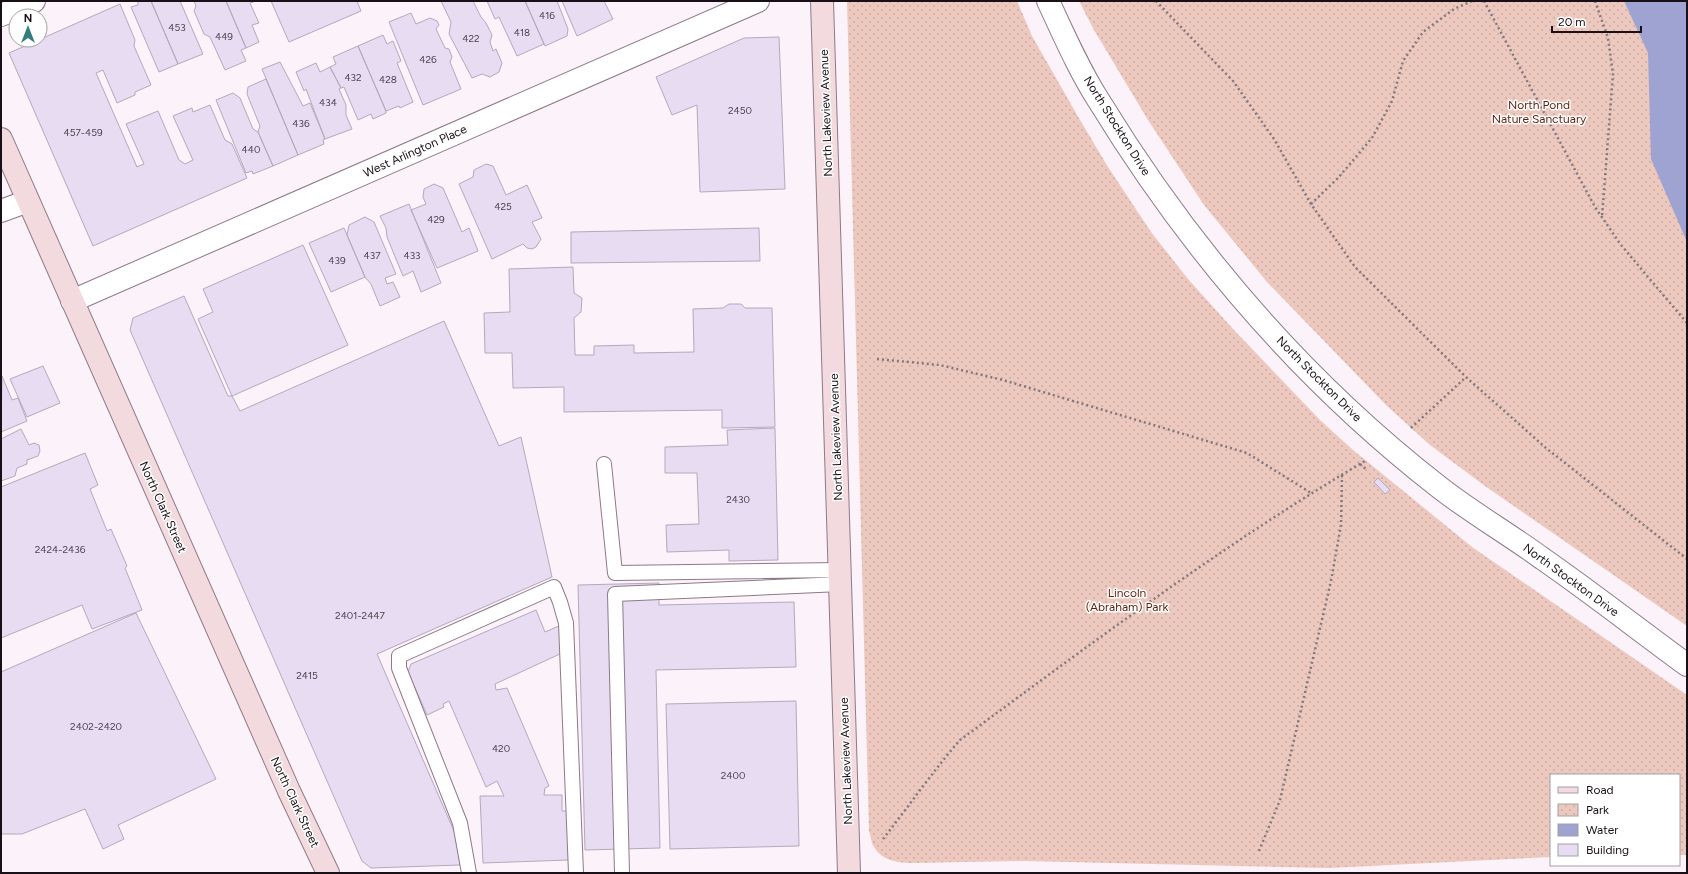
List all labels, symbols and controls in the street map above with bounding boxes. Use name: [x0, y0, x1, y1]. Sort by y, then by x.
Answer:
north arrow: [8, 8, 48, 48]
scale bar: [1552, 8, 1641, 34]
house number: 416: [539, 9, 555, 22]
text: N: [24, 12, 32, 25]
text: 20 m: [1558, 15, 1586, 29]
house number: 453: [168, 21, 186, 34]
house number: 418: [514, 26, 530, 39]
house number: 449: [215, 30, 233, 43]
house number: 422: [462, 32, 480, 45]
street label: North Lakeview Avenue: [817, 49, 835, 177]
house number: 426: [419, 53, 437, 66]
house number: 432: [344, 71, 362, 84]
house number: 428: [379, 73, 397, 86]
street label: North Stockton Drive: [1081, 74, 1154, 179]
house number: 434: [319, 96, 337, 109]
park label: North Pond Nature Sanctuary: [1492, 98, 1587, 126]
house number: 2450: [728, 104, 752, 117]
house number: 436: [292, 117, 310, 130]
street label: West Arlington Place: [361, 122, 469, 180]
house number: 457-459: [63, 126, 103, 139]
house number: 440: [242, 143, 260, 156]
house number: 425: [494, 200, 512, 213]
house number: 429: [427, 213, 445, 226]
house number: 437: [363, 249, 381, 262]
house number: 433: [403, 249, 421, 262]
house number: 439: [328, 254, 346, 267]
street label: North Stockton Drive: [1274, 334, 1365, 425]
street label: North Lakeview Avenue: [827, 373, 845, 501]
street label: North Clark Street: [137, 459, 190, 555]
house number: 2430: [726, 493, 750, 506]
street label: North Stockton Drive: [1521, 541, 1622, 620]
house number: 2424-2436: [35, 543, 86, 556]
park label: Lincoln (Abraham) Park: [1086, 586, 1168, 614]
house number: 2401-2447: [335, 609, 386, 622]
house number: 2415: [296, 669, 318, 682]
street label: North Lakeview Avenue: [837, 697, 855, 825]
house number: 2402-2420: [70, 720, 122, 733]
house number: 420: [492, 742, 510, 755]
street label: North Clark Street: [268, 754, 322, 850]
house number: 2400: [721, 769, 745, 782]
legend: [1550, 774, 1680, 866]
text: Road: [1586, 783, 1614, 797]
text: Park: [1586, 803, 1609, 817]
text: Water: [1586, 823, 1618, 837]
text: Building: [1586, 843, 1629, 857]

